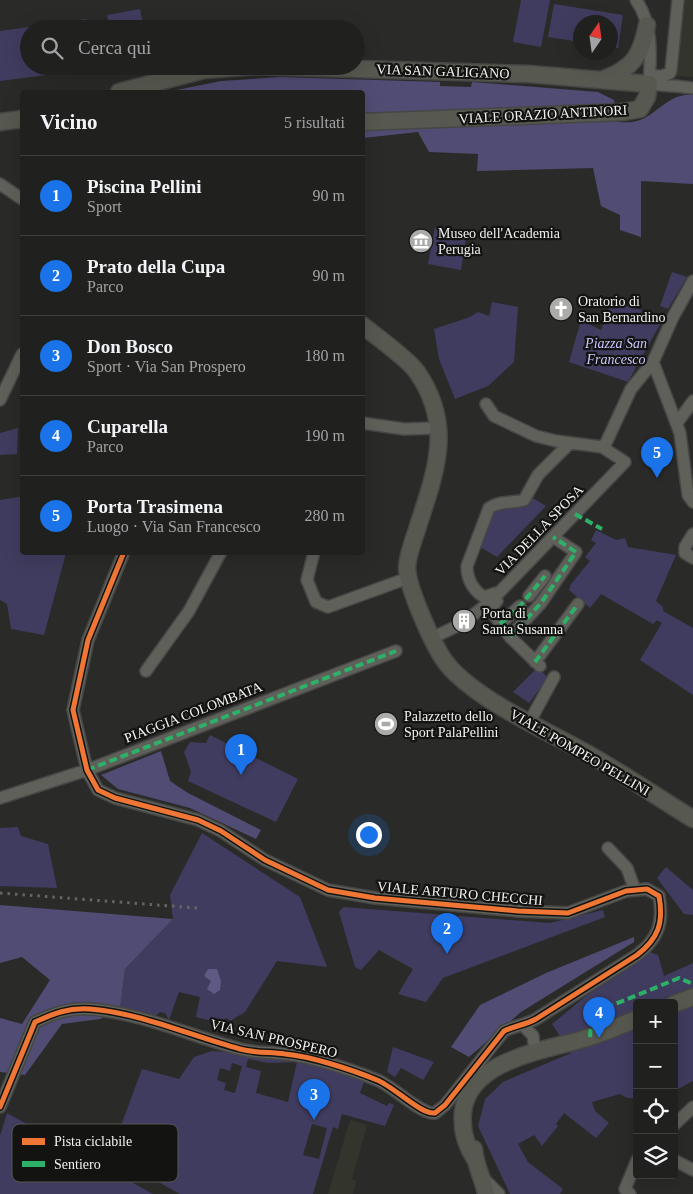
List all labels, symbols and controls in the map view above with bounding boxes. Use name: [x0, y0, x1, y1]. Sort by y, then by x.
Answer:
north arrow: [573, 15, 618, 60]
search box: [20, 20, 365, 75]
icon: search: [38, 34, 66, 62]
text: Cerca qui: [78, 37, 151, 58]
street label: VIA SAN GALIGANO: [376, 62, 510, 81]
street label: VIALE ORAZIO ANTINORI: [458, 103, 628, 126]
text: Vicino: [40, 110, 98, 134]
text: 5 risultati: [284, 114, 345, 131]
text: Piscina Pellini: [87, 176, 202, 197]
text: 1: [52, 187, 60, 204]
text: 90 m: [313, 187, 345, 204]
text: Sport: [87, 198, 122, 215]
place label: Museo dell'Academia Perugia: [438, 226, 561, 257]
museum icon: Museo dell'Academia Perugia: [408, 228, 434, 254]
text: Prato della Cupa: [87, 256, 225, 277]
text: 2: [52, 267, 60, 284]
text: 90 m: [313, 267, 345, 284]
text: Parco: [87, 278, 123, 295]
place label: Oratorio di San Bernardino: [578, 294, 665, 325]
church icon: Oratorio di San Bernardino: [548, 296, 574, 322]
text: Don Bosco: [87, 336, 173, 357]
park label: Piazza San Francesco: [584, 336, 647, 367]
text: 3: [52, 347, 60, 364]
text: 180 m: [305, 347, 345, 364]
text: Sport · Via San Prospero: [87, 358, 246, 375]
text: Cuparella: [87, 416, 168, 437]
text: 4: [52, 427, 60, 444]
text: 190 m: [305, 427, 345, 444]
pin: 5: [641, 437, 673, 478]
text: Parco: [87, 438, 123, 455]
street label: VIA DELLA SPOSA: [492, 481, 587, 579]
text: Porta Trasimena: [87, 496, 223, 517]
text: 5: [52, 507, 60, 524]
text: 280 m: [305, 507, 345, 524]
text: Luogo · Via San Francesco: [87, 518, 261, 535]
place label: Porta di Santa Susanna: [482, 606, 564, 637]
building icon: Porta di Santa Susanna: [451, 608, 477, 634]
street label: PIAGGIA COLOMBATA: [122, 679, 265, 746]
street label: VIALE POMPEO PELLINI: [507, 706, 652, 799]
place label: Palazzetto dello Sport PalaPellini: [404, 709, 499, 740]
sports icon: Palazzetto dello Sport PalaPellini: [373, 711, 399, 737]
pin: 1: [225, 734, 257, 775]
your location: [356, 822, 382, 848]
street label: VIALE ARTURO CHECCHI: [376, 879, 544, 908]
pin: 2: [431, 913, 463, 954]
pin: 4: [583, 997, 615, 1038]
map controls: [633, 999, 678, 1179]
button: +: [633, 999, 678, 1044]
street label: VIA SAN PROSPERO: [209, 1017, 339, 1060]
button: −: [633, 1044, 678, 1089]
pin: 3: [298, 1079, 330, 1120]
button: locate: [633, 1089, 678, 1134]
legend: [12, 1124, 178, 1182]
text: Pista ciclabile: [54, 1134, 132, 1149]
button: layers: [633, 1134, 678, 1179]
text: Sentiero: [54, 1157, 101, 1172]

